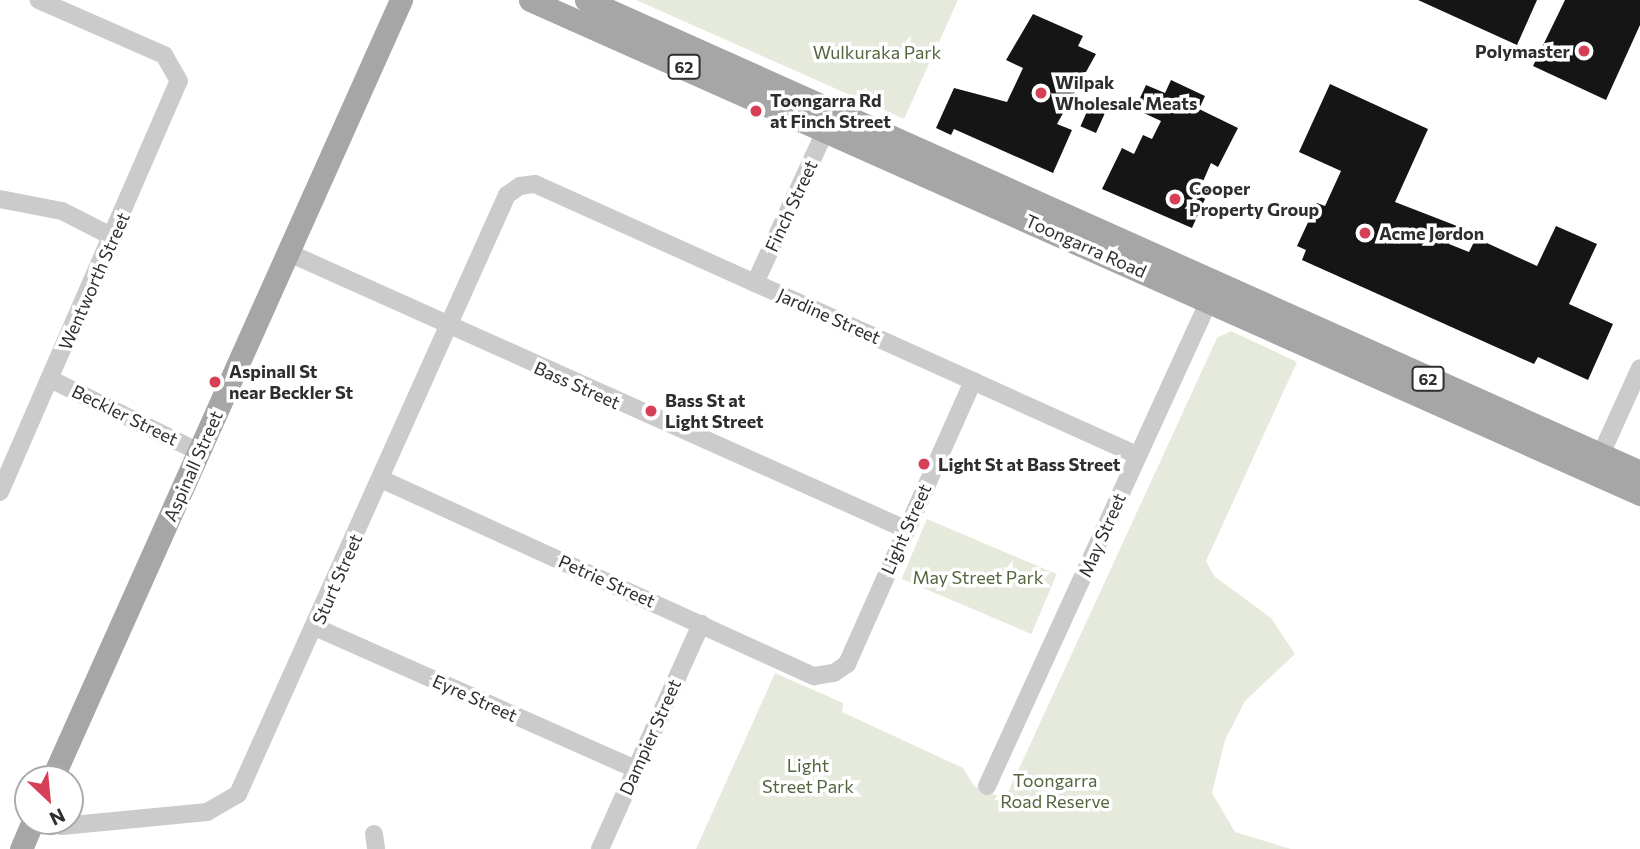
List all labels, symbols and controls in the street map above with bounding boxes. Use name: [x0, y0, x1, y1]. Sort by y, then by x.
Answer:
place label: Polymaster: [1475, 40, 1570, 62]
park label: Wulkuraka Park: [813, 41, 941, 63]
marker: Polymaster: [1576, 43, 1592, 59]
road number: 62: [666, 54, 702, 80]
place label: Wilpak Wholesale Meats: [1055, 72, 1197, 114]
marker: Wilpak Wholesale Meats: [1033, 85, 1049, 101]
place label: Toongarra Rd at Finch Street: [770, 90, 891, 132]
marker: Toongarra Rd at Finch Street: [748, 103, 764, 119]
street label: Finch Street: [760, 157, 822, 255]
place label: Cooper Property Group: [1189, 178, 1319, 220]
marker: Cooper Property Group: [1167, 191, 1183, 207]
street label: Wentworth Street: [54, 209, 134, 353]
street label: Toongarra Road: [1022, 210, 1150, 282]
place label: Acme Jordon: [1379, 222, 1484, 244]
marker: Acme Jordon: [1357, 225, 1373, 241]
street label: Jardine Street: [774, 284, 884, 348]
street label: Bass Street: [531, 356, 623, 414]
place label: Aspinall St near Beckler St: [229, 361, 353, 404]
road number: 62: [1410, 366, 1446, 392]
marker: Aspinall St near Beckler St: [207, 374, 223, 390]
street label: Beckler Street: [68, 380, 182, 450]
place label: Bass St at Light Street: [665, 390, 764, 432]
marker: Bass St at Light Street: [643, 403, 659, 419]
street label: Aspinall Street: [159, 407, 227, 525]
place label: Light St at Bass Street: [938, 453, 1120, 475]
marker: Light St at Bass Street: [916, 456, 932, 472]
street label: Light Street: [876, 480, 936, 578]
street label: May Street: [1074, 490, 1130, 580]
street label: Sturt Street: [307, 530, 367, 628]
street label: Petrie Street: [555, 550, 659, 612]
park label: May Street Park: [912, 566, 1044, 588]
street label: Eyre Street: [429, 670, 521, 726]
street label: Dampier Street: [615, 676, 685, 798]
park label: Light Street Park: [762, 755, 854, 798]
north arrow: [14, 765, 84, 835]
park label: Toongarra Road Reserve: [1000, 770, 1110, 812]
text: N: [46, 804, 69, 831]

